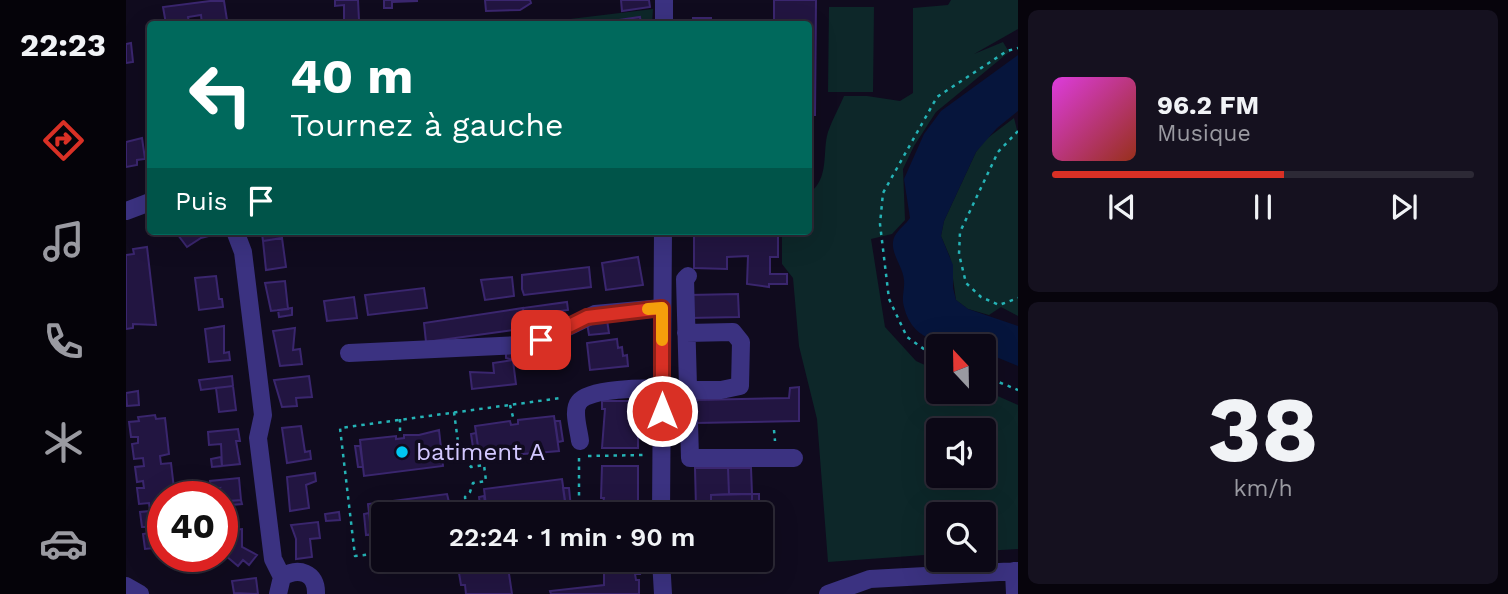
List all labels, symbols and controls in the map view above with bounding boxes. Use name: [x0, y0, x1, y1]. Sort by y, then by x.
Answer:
text: 22:23: [20, 26, 106, 64]
text: 40 m: [290, 47, 413, 105]
icon: left: [175, 49, 266, 140]
text: 96.2 FM: [1157, 90, 1259, 120]
text: Tournez à gauche: [290, 106, 563, 144]
icon: directions: [39, 116, 88, 165]
text: Musique: [1157, 120, 1251, 147]
icon: arrive: [242, 182, 280, 220]
text: Puis: [175, 186, 228, 216]
icon: previous: [1103, 188, 1141, 226]
icon: pause: [1244, 188, 1282, 226]
icon: next: [1385, 188, 1423, 226]
icon: music: [39, 217, 88, 266]
pin: [511, 310, 571, 370]
icon: phone: [39, 317, 88, 366]
icon: arrive: [522, 321, 560, 359]
north arrow: [926, 334, 996, 404]
map controls: [926, 334, 996, 572]
position arrow: [625, 374, 699, 448]
text: 38: [1207, 376, 1319, 483]
icon: climate: [39, 418, 88, 467]
button: sound: [926, 418, 996, 488]
place label: batiment A: [416, 438, 545, 466]
marker: batiment A: [394, 444, 410, 460]
text: km/h: [1233, 475, 1293, 502]
speed limit sign: 40: [147, 481, 238, 572]
button: search: [926, 502, 996, 572]
icon: car: [39, 519, 88, 568]
text: 22:24 · 1 min · 90 m: [449, 522, 695, 552]

